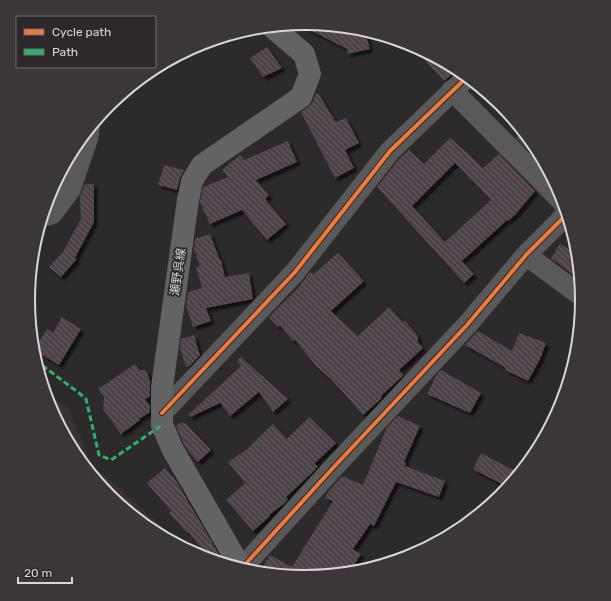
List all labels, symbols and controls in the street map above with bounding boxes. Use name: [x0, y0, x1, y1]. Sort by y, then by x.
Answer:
legend: [16, 16, 156, 68]
text: Cycle path: [52, 25, 111, 39]
text: Path: [52, 45, 78, 59]
street label: 瀬野呉線: [168, 247, 188, 297]
scale bar: [18, 559, 72, 585]
text: 20 m: [24, 566, 52, 580]

